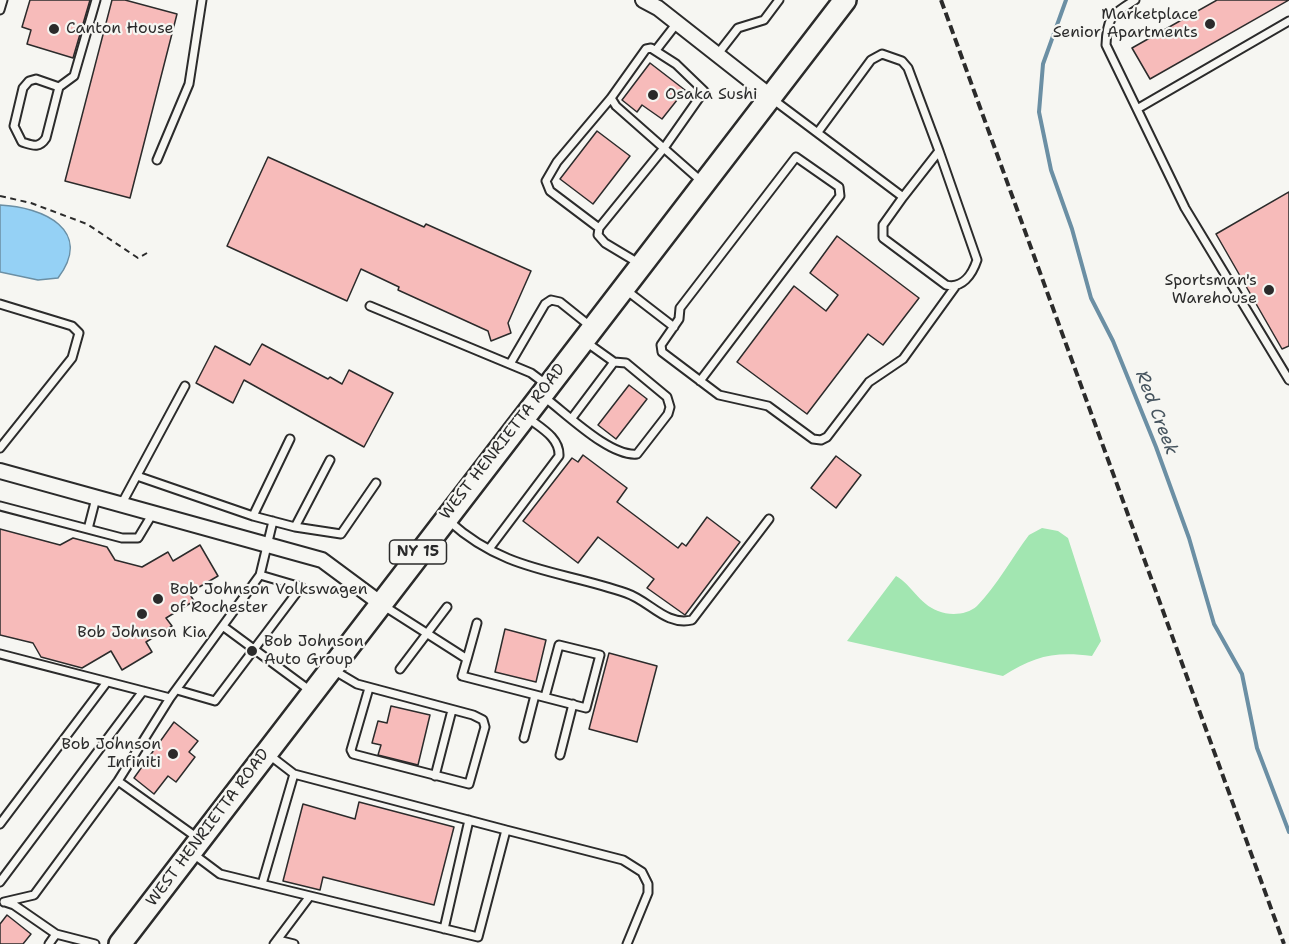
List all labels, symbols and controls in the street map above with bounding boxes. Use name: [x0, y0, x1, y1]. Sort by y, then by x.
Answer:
place label: Marketplace Senior Apartments: [1053, 5, 1198, 43]
marker: Marketplace Senior Apartments: [1203, 17, 1217, 31]
place label: Canton House: [66, 19, 174, 39]
marker: Canton House: [47, 22, 61, 36]
place label: Osaka Sushi: [665, 85, 758, 105]
marker: Osaka Sushi: [646, 88, 660, 102]
place label: Sportsman's Warehouse: [1165, 271, 1257, 309]
marker: Sportsman's Warehouse: [1262, 283, 1276, 297]
street label: WEST HENRIETTA ROAD: [436, 360, 570, 524]
water label: Red Creek: [1130, 368, 1182, 458]
road number: NY 15: [390, 540, 446, 564]
place label: Bob Johnson Volkswagen of Rochester: [170, 580, 367, 618]
marker: Bob Johnson Volkswagen of Rochester: [151, 592, 165, 606]
marker: Bob Johnson Kia: [135, 607, 149, 621]
place label: Bob Johnson Kia: [77, 623, 207, 643]
place label: Bob Johnson Auto Group: [264, 632, 364, 670]
marker: Bob Johnson Auto Group: [245, 644, 259, 658]
place label: Bob Johnson Infiniti: [61, 735, 161, 773]
street label: WEST HENRIETTA ROAD: [142, 745, 274, 911]
marker: Bob Johnson Infiniti: [166, 747, 180, 761]

